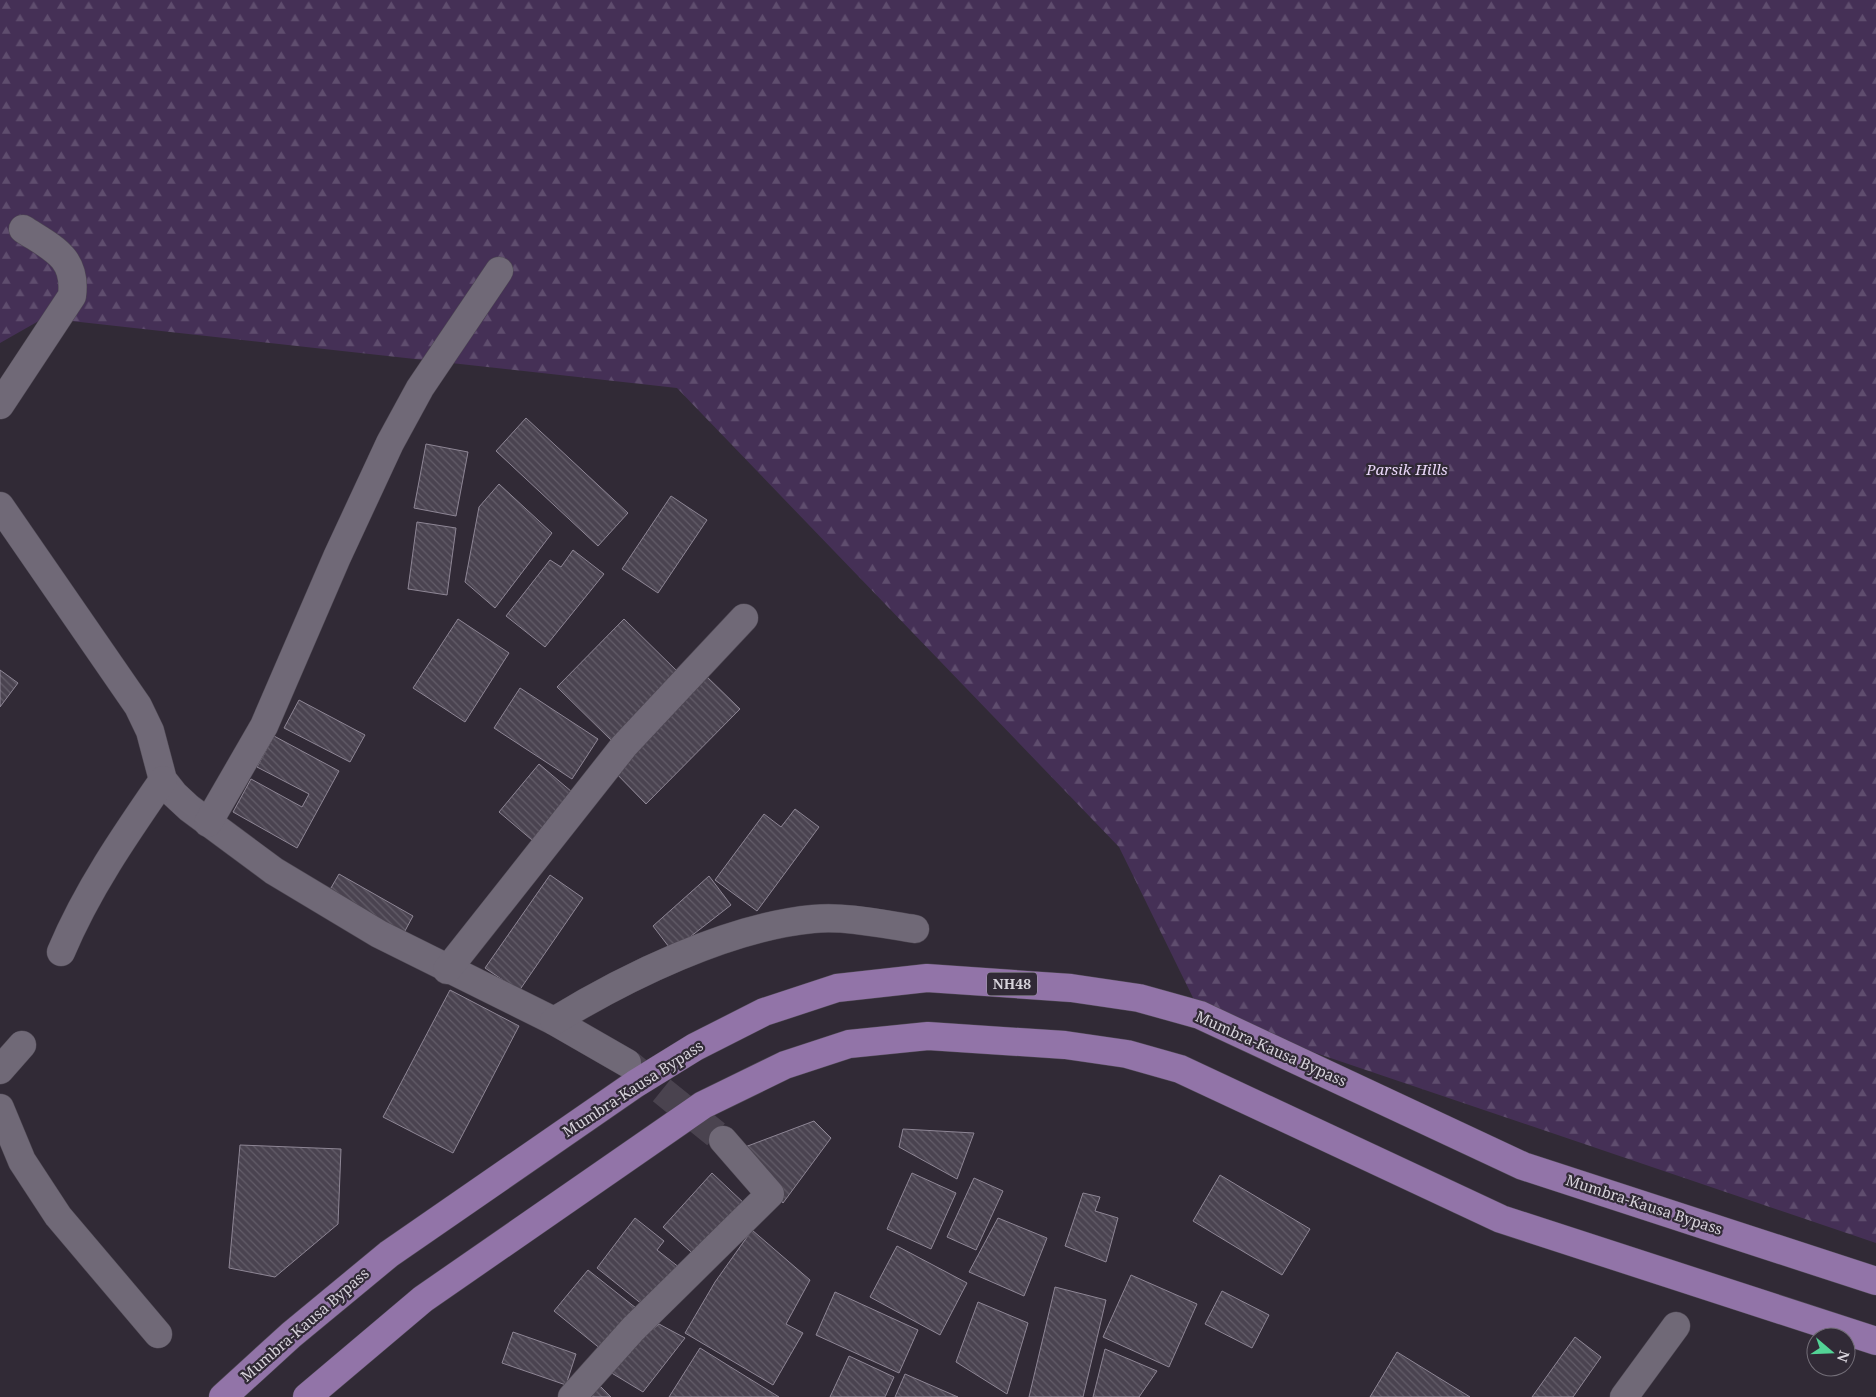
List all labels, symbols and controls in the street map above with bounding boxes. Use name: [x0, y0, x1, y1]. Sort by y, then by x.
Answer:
park label: Parsik Hills: [1365, 459, 1448, 479]
road number: NH48: [987, 972, 1037, 996]
street label: Mumbra-Kausa Bypass: [1193, 1006, 1350, 1091]
street label: Mumbra-Kausa Bypass: [558, 1035, 707, 1141]
street label: Mumbra-Kausa Bypass: [1563, 1169, 1725, 1239]
street label: Mumbra-Kausa Bypass: [236, 1263, 373, 1385]
north arrow: [1806, 1327, 1856, 1377]
text: N: [1833, 1348, 1855, 1365]

